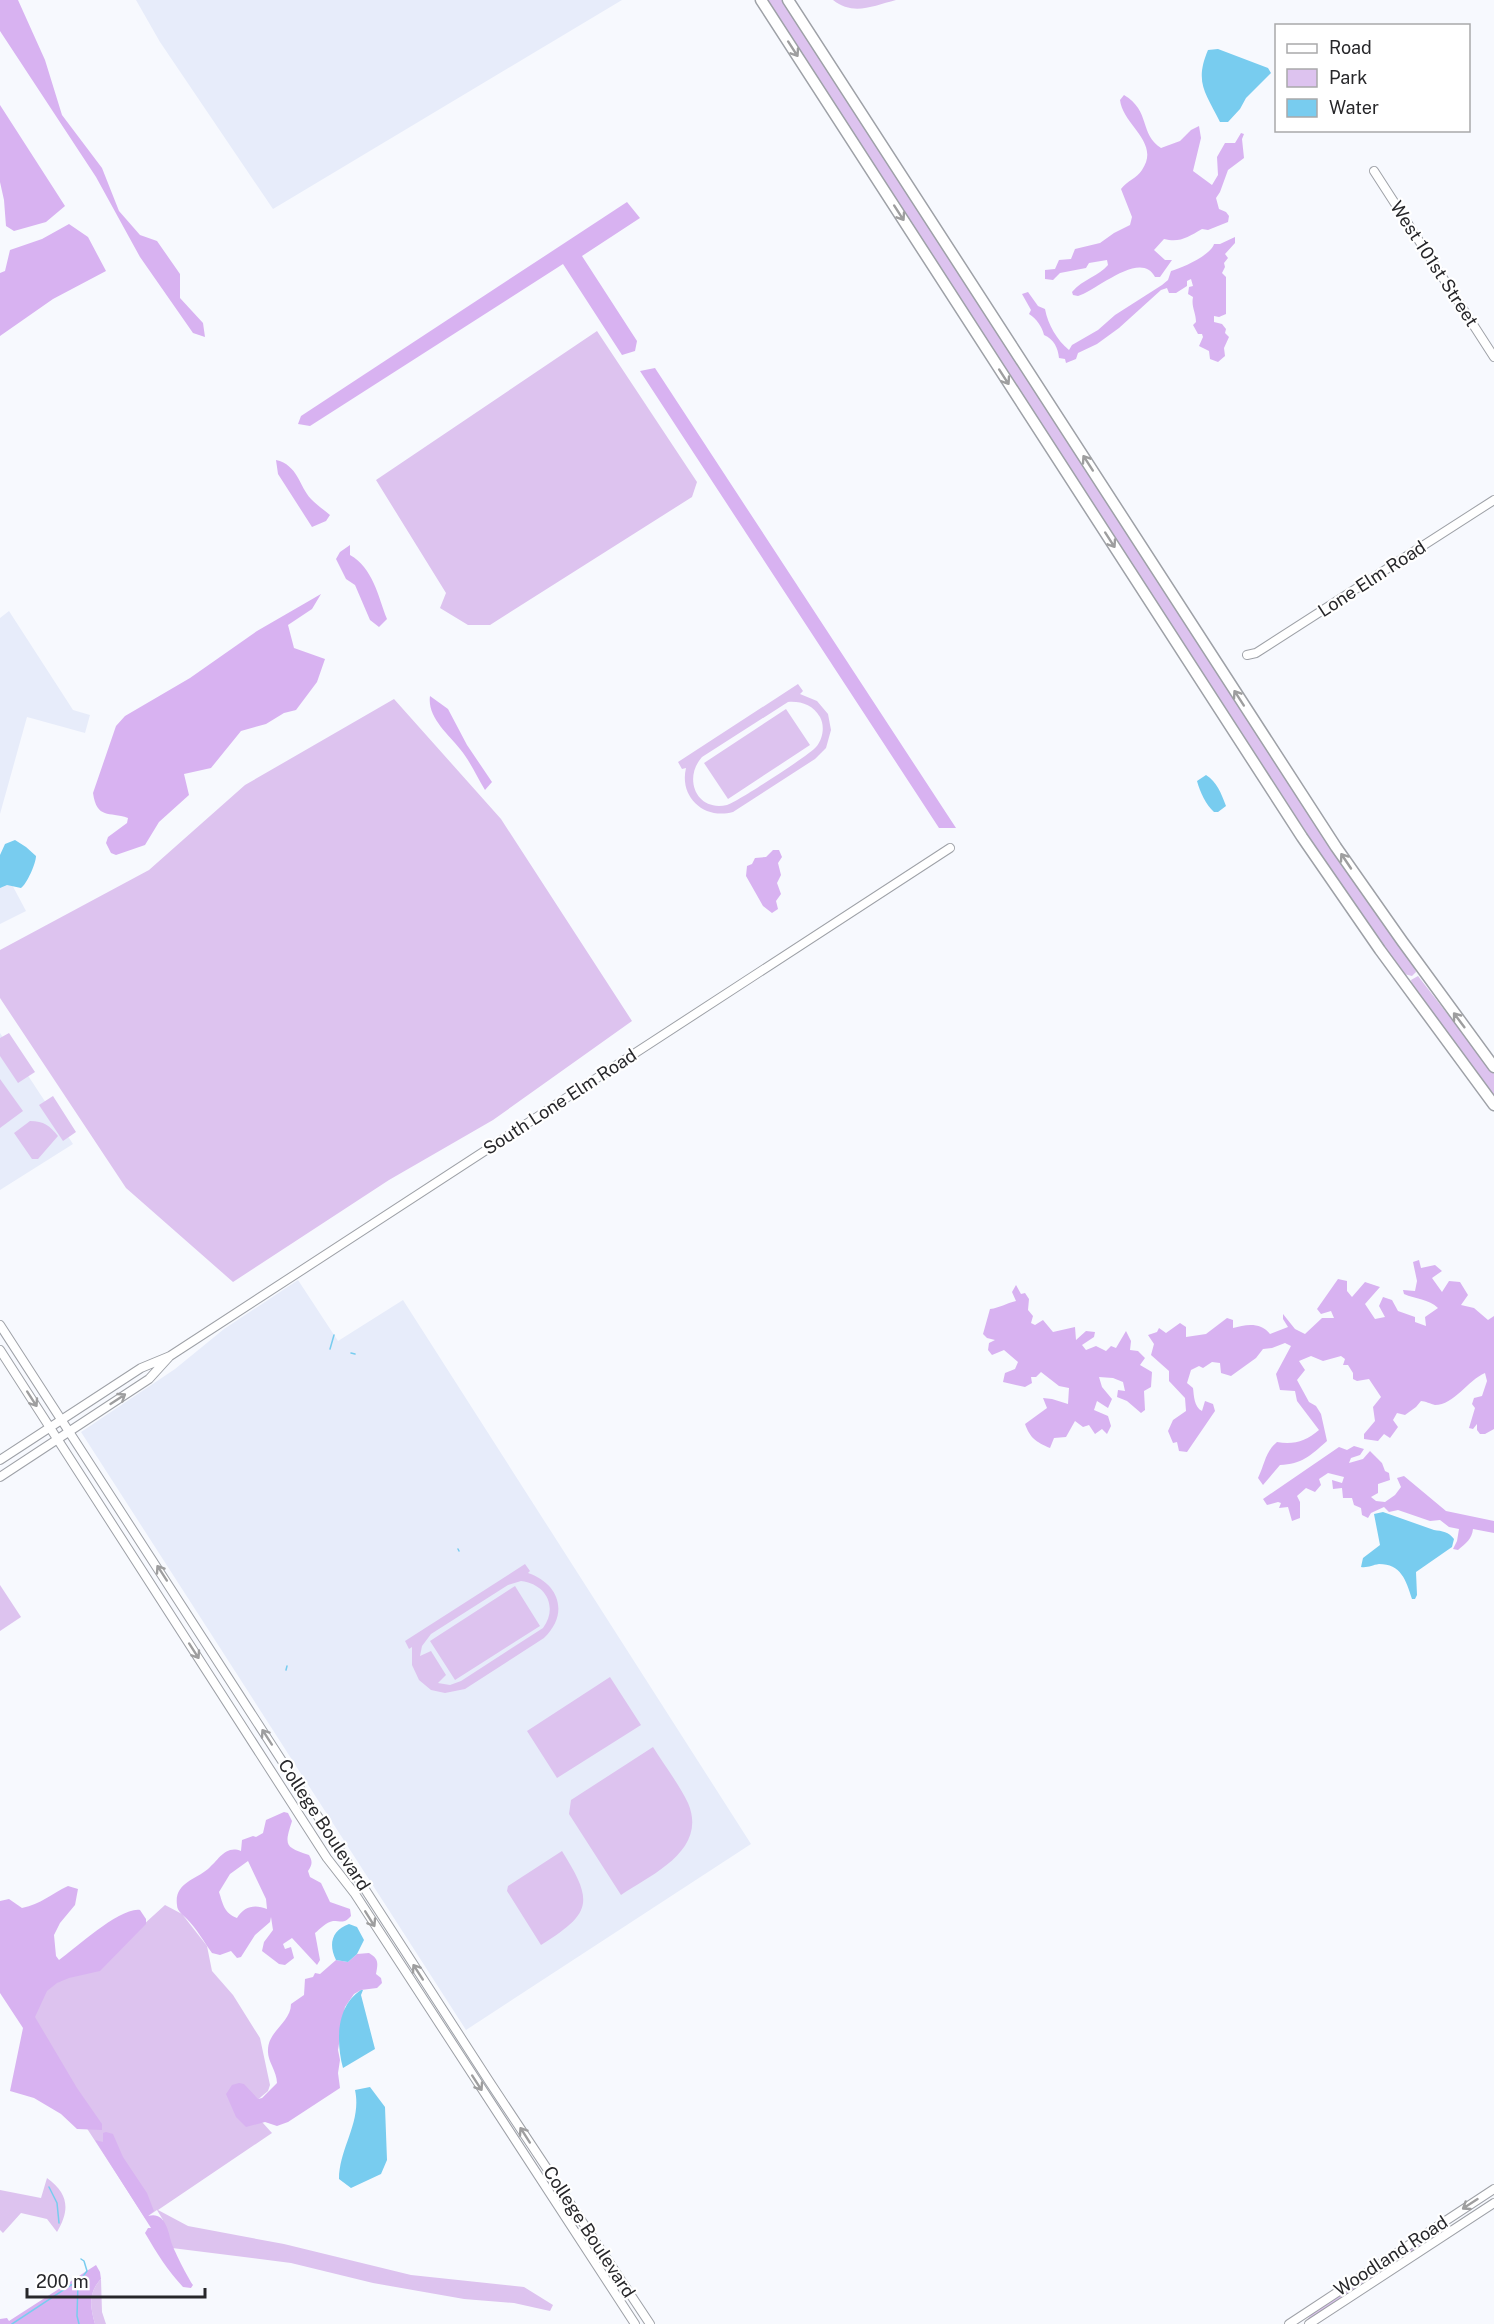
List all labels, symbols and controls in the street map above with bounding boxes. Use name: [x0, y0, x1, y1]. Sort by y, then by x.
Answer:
legend: [1275, 24, 1470, 132]
text: Road: [1329, 37, 1372, 58]
one-way arrow: [787, 40, 799, 57]
text: Park: [1329, 67, 1367, 88]
text: Water: [1329, 97, 1379, 118]
street label: West 101st Street: [1386, 197, 1483, 330]
one-way arrow: [893, 204, 905, 221]
one-way arrow: [999, 368, 1011, 385]
one-way arrow: [1081, 455, 1093, 472]
one-way arrow: [1104, 532, 1117, 549]
street label: Lone Elm Road: [1314, 536, 1429, 621]
one-way arrow: [1233, 690, 1245, 706]
one-way arrow: [1340, 853, 1352, 869]
one-way arrow: [1453, 1012, 1465, 1028]
street label: South Lone Elm Road: [479, 1044, 640, 1159]
one-way arrow: [26, 1390, 38, 1407]
one-way arrow: [110, 1393, 127, 1406]
one-way arrow: [156, 1565, 168, 1582]
one-way arrow: [188, 1642, 200, 1659]
one-way arrow: [261, 1729, 273, 1746]
street label: College Boulevard: [274, 1755, 375, 1894]
one-way arrow: [365, 1910, 377, 1927]
one-way arrow: [412, 1963, 425, 1980]
one-way arrow: [471, 2074, 483, 2091]
one-way arrow: [519, 2127, 531, 2144]
street label: College Boulevard: [539, 2162, 640, 2301]
one-way arrow: [1462, 2198, 1479, 2211]
street label: Woodland Road: [1330, 2211, 1451, 2300]
scale bar: [27, 2261, 206, 2299]
text: 200 m: [36, 2271, 89, 2292]

